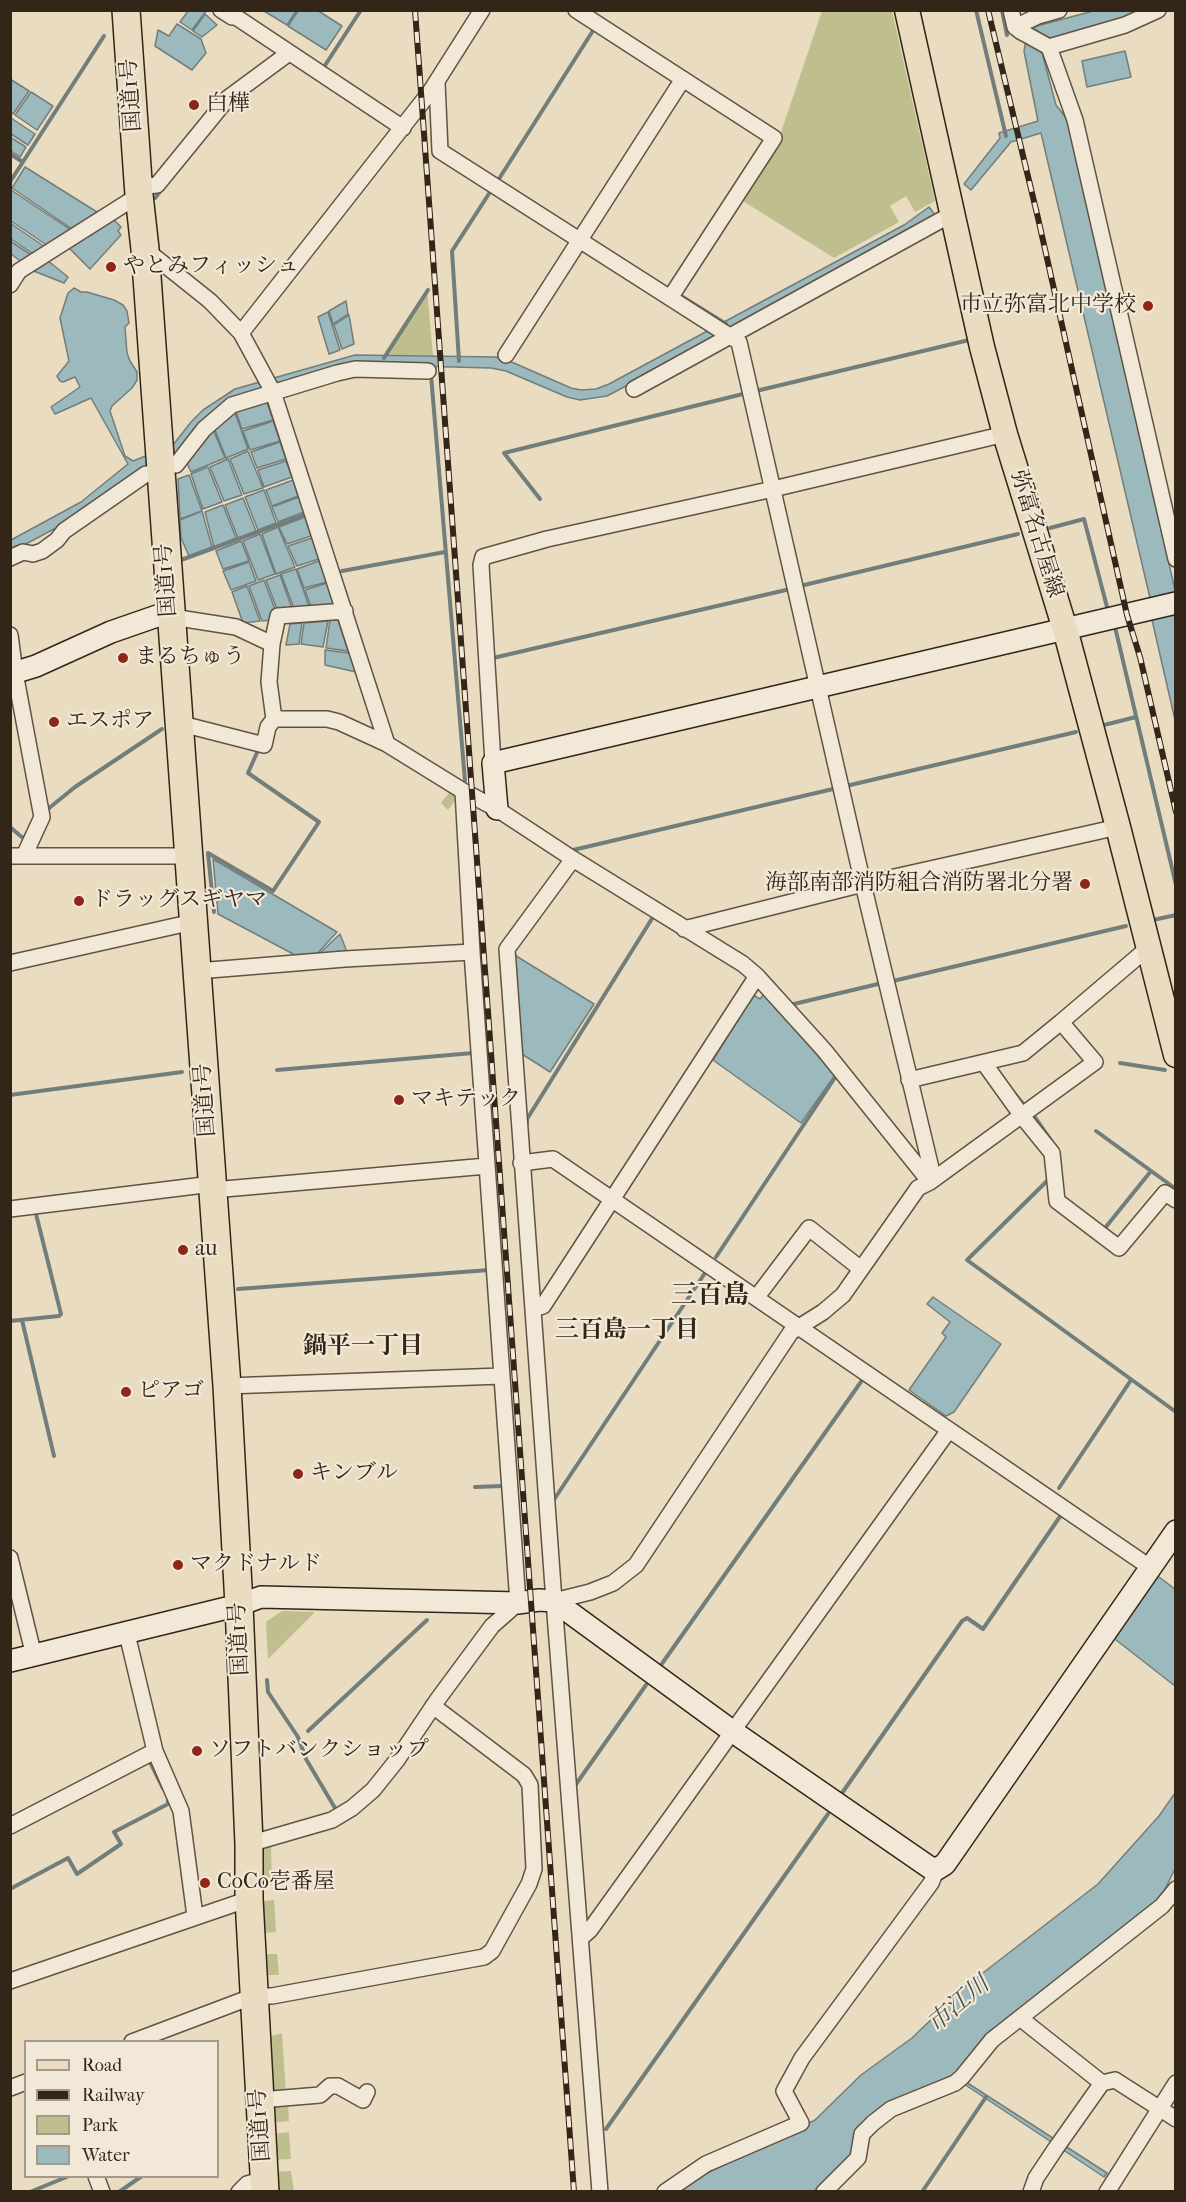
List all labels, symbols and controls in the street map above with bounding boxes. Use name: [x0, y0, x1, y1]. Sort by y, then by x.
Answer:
street label: 国道1号: [116, 57, 148, 133]
place label: 白樺: [206, 92, 250, 118]
marker: 白樺: [187, 98, 201, 112]
place label: やとみフィッシュ: [123, 254, 299, 280]
marker: やとみフィッシュ: [104, 260, 118, 274]
place label: 市立弥富北中学校: [960, 293, 1136, 319]
marker: 市立弥富北中学校: [1141, 299, 1155, 313]
street label: 弥富名古屋線: [1004, 467, 1068, 601]
street label: 国道1号: [151, 542, 183, 618]
place label: まるちゅう: [135, 645, 245, 671]
marker: まるちゅう: [116, 651, 130, 665]
place label: エスポア: [66, 709, 154, 735]
marker: エスポア: [47, 715, 61, 729]
place label: 海部南部消防組合消防署北分署: [765, 871, 1073, 897]
marker: 海部南部消防組合消防署北分署: [1078, 877, 1092, 891]
place label: ドラッグスギヤマ: [91, 888, 267, 914]
marker: ドラッグスギヤマ: [72, 894, 86, 908]
street label: 国道1号: [190, 1062, 222, 1138]
place label: マキテック: [411, 1087, 521, 1113]
marker: マキテック: [392, 1093, 406, 1107]
place label: au: [195, 1237, 218, 1263]
marker: au: [176, 1243, 190, 1257]
district label: 三百島: [671, 1281, 749, 1313]
district label: 三百島一丁目: [555, 1317, 699, 1345]
district label: 鍋平一丁目: [303, 1333, 423, 1361]
place label: ピアゴ: [138, 1379, 204, 1405]
marker: ピアゴ: [119, 1385, 133, 1399]
place label: キンブル: [310, 1461, 398, 1487]
marker: キンブル: [291, 1467, 305, 1481]
place label: マクドナルド: [190, 1552, 322, 1578]
marker: マクドナルド: [171, 1558, 185, 1572]
street label: 国道1号: [225, 1601, 255, 1677]
place label: ソフトバンクショップ: [209, 1738, 429, 1764]
marker: ソフトバンクショップ: [190, 1744, 204, 1758]
place label: CoCo壱番屋: [217, 1870, 335, 1896]
marker: CoCo壱番屋: [198, 1876, 212, 1890]
water label: 市江川: [922, 1971, 996, 2039]
legend: [24, 2040, 219, 2178]
text: Road: [82, 2055, 122, 2076]
text: Railway: [82, 2085, 145, 2106]
street label: 国道1号: [245, 2087, 277, 2163]
text: Park: [82, 2115, 118, 2136]
text: Water: [82, 2145, 130, 2166]

